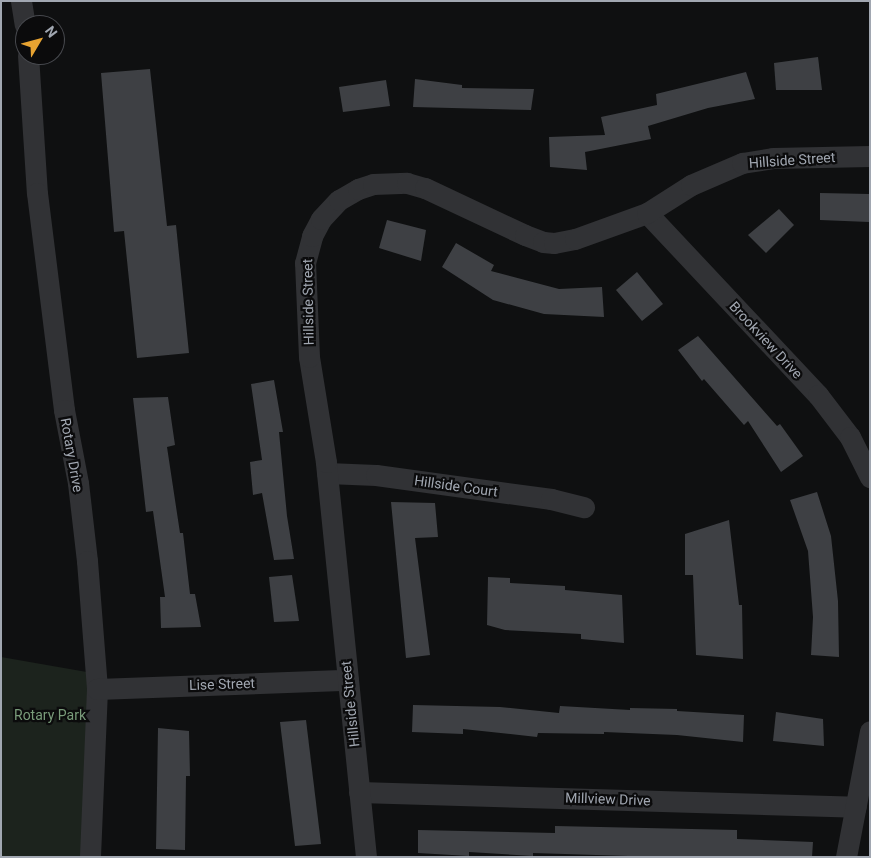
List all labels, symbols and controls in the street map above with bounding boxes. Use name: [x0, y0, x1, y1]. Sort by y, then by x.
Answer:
north arrow: [15, 15, 65, 65]
text: N: [42, 23, 61, 40]
street label: Hillside Street: [748, 149, 836, 171]
street label: Hillside Street: [299, 259, 317, 345]
street label: Brookview Drive: [726, 298, 806, 382]
street label: Rotary Drive: [57, 417, 87, 493]
street label: Hillside Court: [413, 472, 499, 500]
street label: Hillside Street: [337, 660, 363, 748]
street label: Lise Street: [189, 674, 255, 694]
park label: Rotary Park: [14, 707, 86, 723]
street label: Millview Drive: [565, 789, 651, 809]

